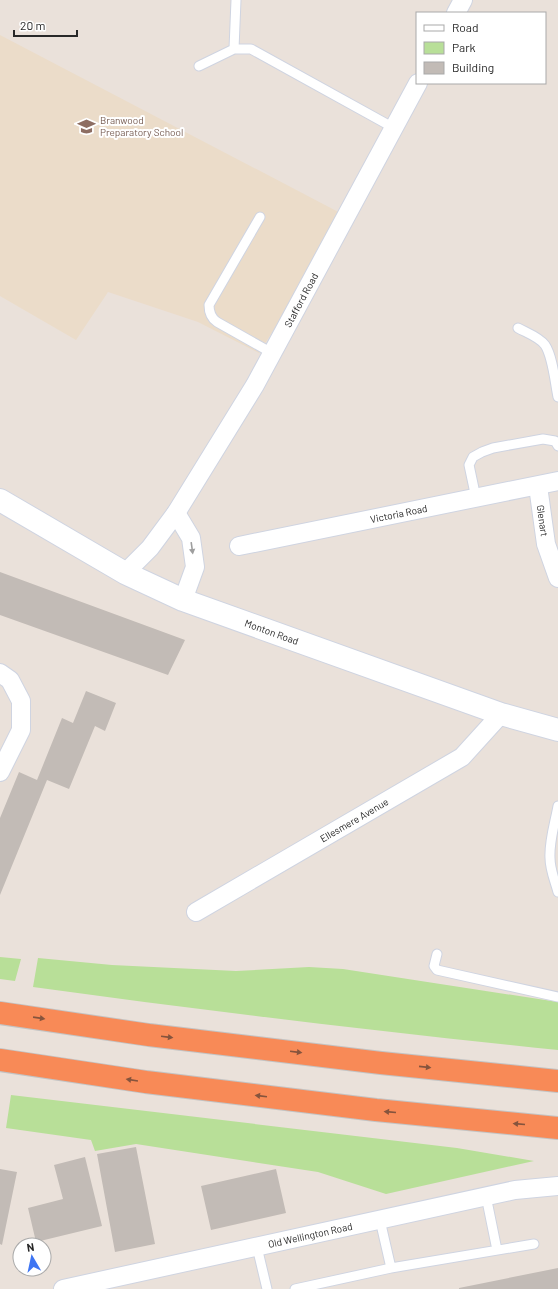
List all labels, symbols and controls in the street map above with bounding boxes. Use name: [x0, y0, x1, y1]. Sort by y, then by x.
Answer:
scale bar: [14, 12, 77, 38]
legend: [416, 12, 546, 84]
text: 20 m: [20, 18, 46, 32]
text: Road: [452, 20, 479, 34]
text: Park: [452, 40, 476, 54]
text: Building: [452, 60, 494, 74]
place label: Branwood Preparatory School: [100, 114, 183, 138]
school or university icon: Branwood Preparatory School: [77, 116, 97, 136]
street label: Stafford Road: [281, 271, 320, 329]
street label: Victoria Road: [369, 502, 428, 525]
street label: Glenart: [535, 504, 551, 538]
one-way arrow: [189, 542, 195, 554]
street label: Monton Road: [243, 617, 300, 647]
street label: Ellesmere Avenue: [318, 795, 390, 844]
one-way arrow: [33, 1015, 45, 1021]
one-way arrow: [161, 1034, 173, 1040]
one-way arrow: [290, 1049, 302, 1056]
one-way arrow: [419, 1064, 432, 1070]
one-way arrow: [126, 1077, 138, 1083]
one-way arrow: [255, 1093, 267, 1099]
one-way arrow: [384, 1108, 396, 1115]
one-way arrow: [513, 1121, 525, 1127]
street label: Old Wellington Road: [267, 1220, 353, 1250]
north arrow: [12, 1237, 52, 1277]
text: N: [26, 1240, 35, 1254]

